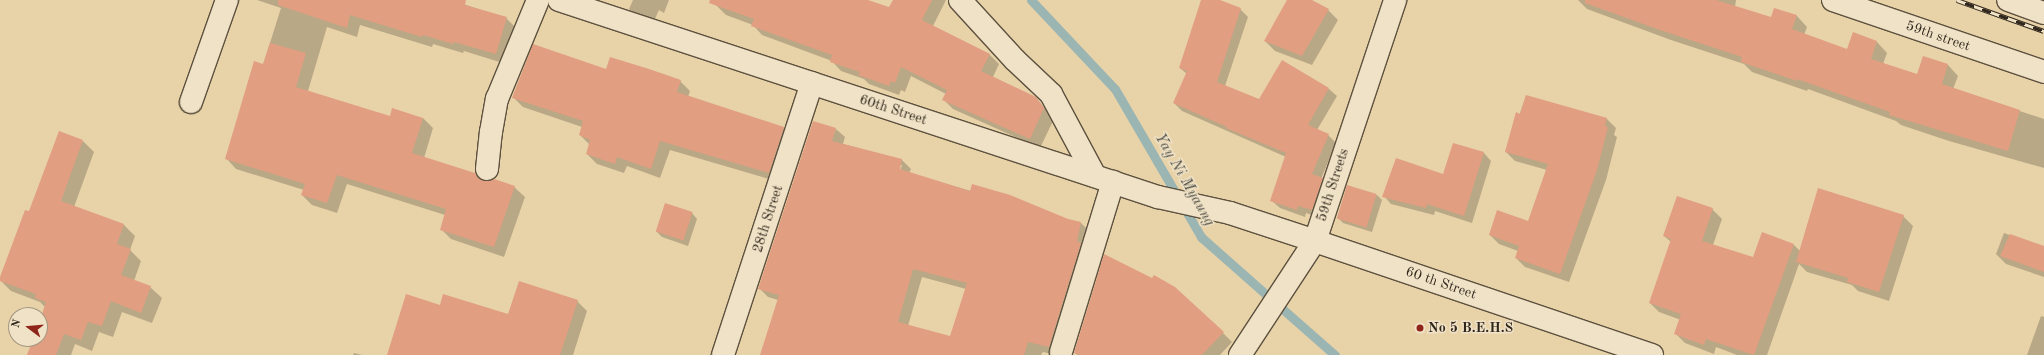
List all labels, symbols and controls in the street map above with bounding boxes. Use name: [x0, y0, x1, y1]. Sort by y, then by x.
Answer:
street label: 59th street: [1904, 17, 1972, 55]
street label: 60th Street: [857, 91, 929, 129]
water label: Yay Ni Myaung: [1150, 130, 1218, 230]
street label: 59th Streets: [1313, 146, 1353, 224]
street label: 28th Street: [749, 183, 787, 255]
street label: 60 th Street: [1403, 263, 1479, 303]
north arrow: [8, 307, 48, 347]
text: N: [11, 318, 23, 329]
place label: No 5 B.E.H.S: [1428, 320, 1513, 336]
marker: No 5 B.E.H.S: [1415, 323, 1425, 333]

